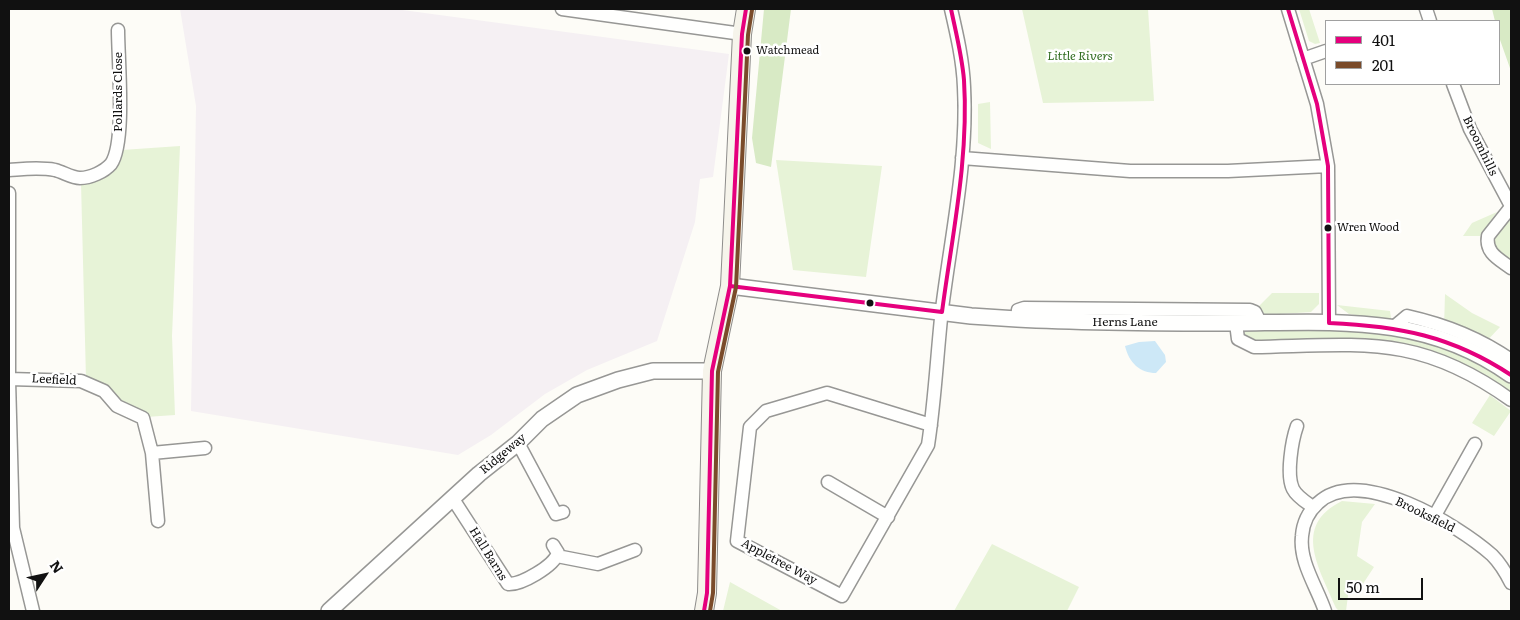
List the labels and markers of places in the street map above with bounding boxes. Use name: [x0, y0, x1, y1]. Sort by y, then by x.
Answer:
place label: Watchmead: [756, 44, 819, 58]
marker: Watchmead: [742, 46, 752, 56]
place label: Wren Wood: [1337, 221, 1399, 235]
marker: Wren Wood: [1323, 223, 1333, 233]
unlabelled marker: [865, 298, 875, 308]

